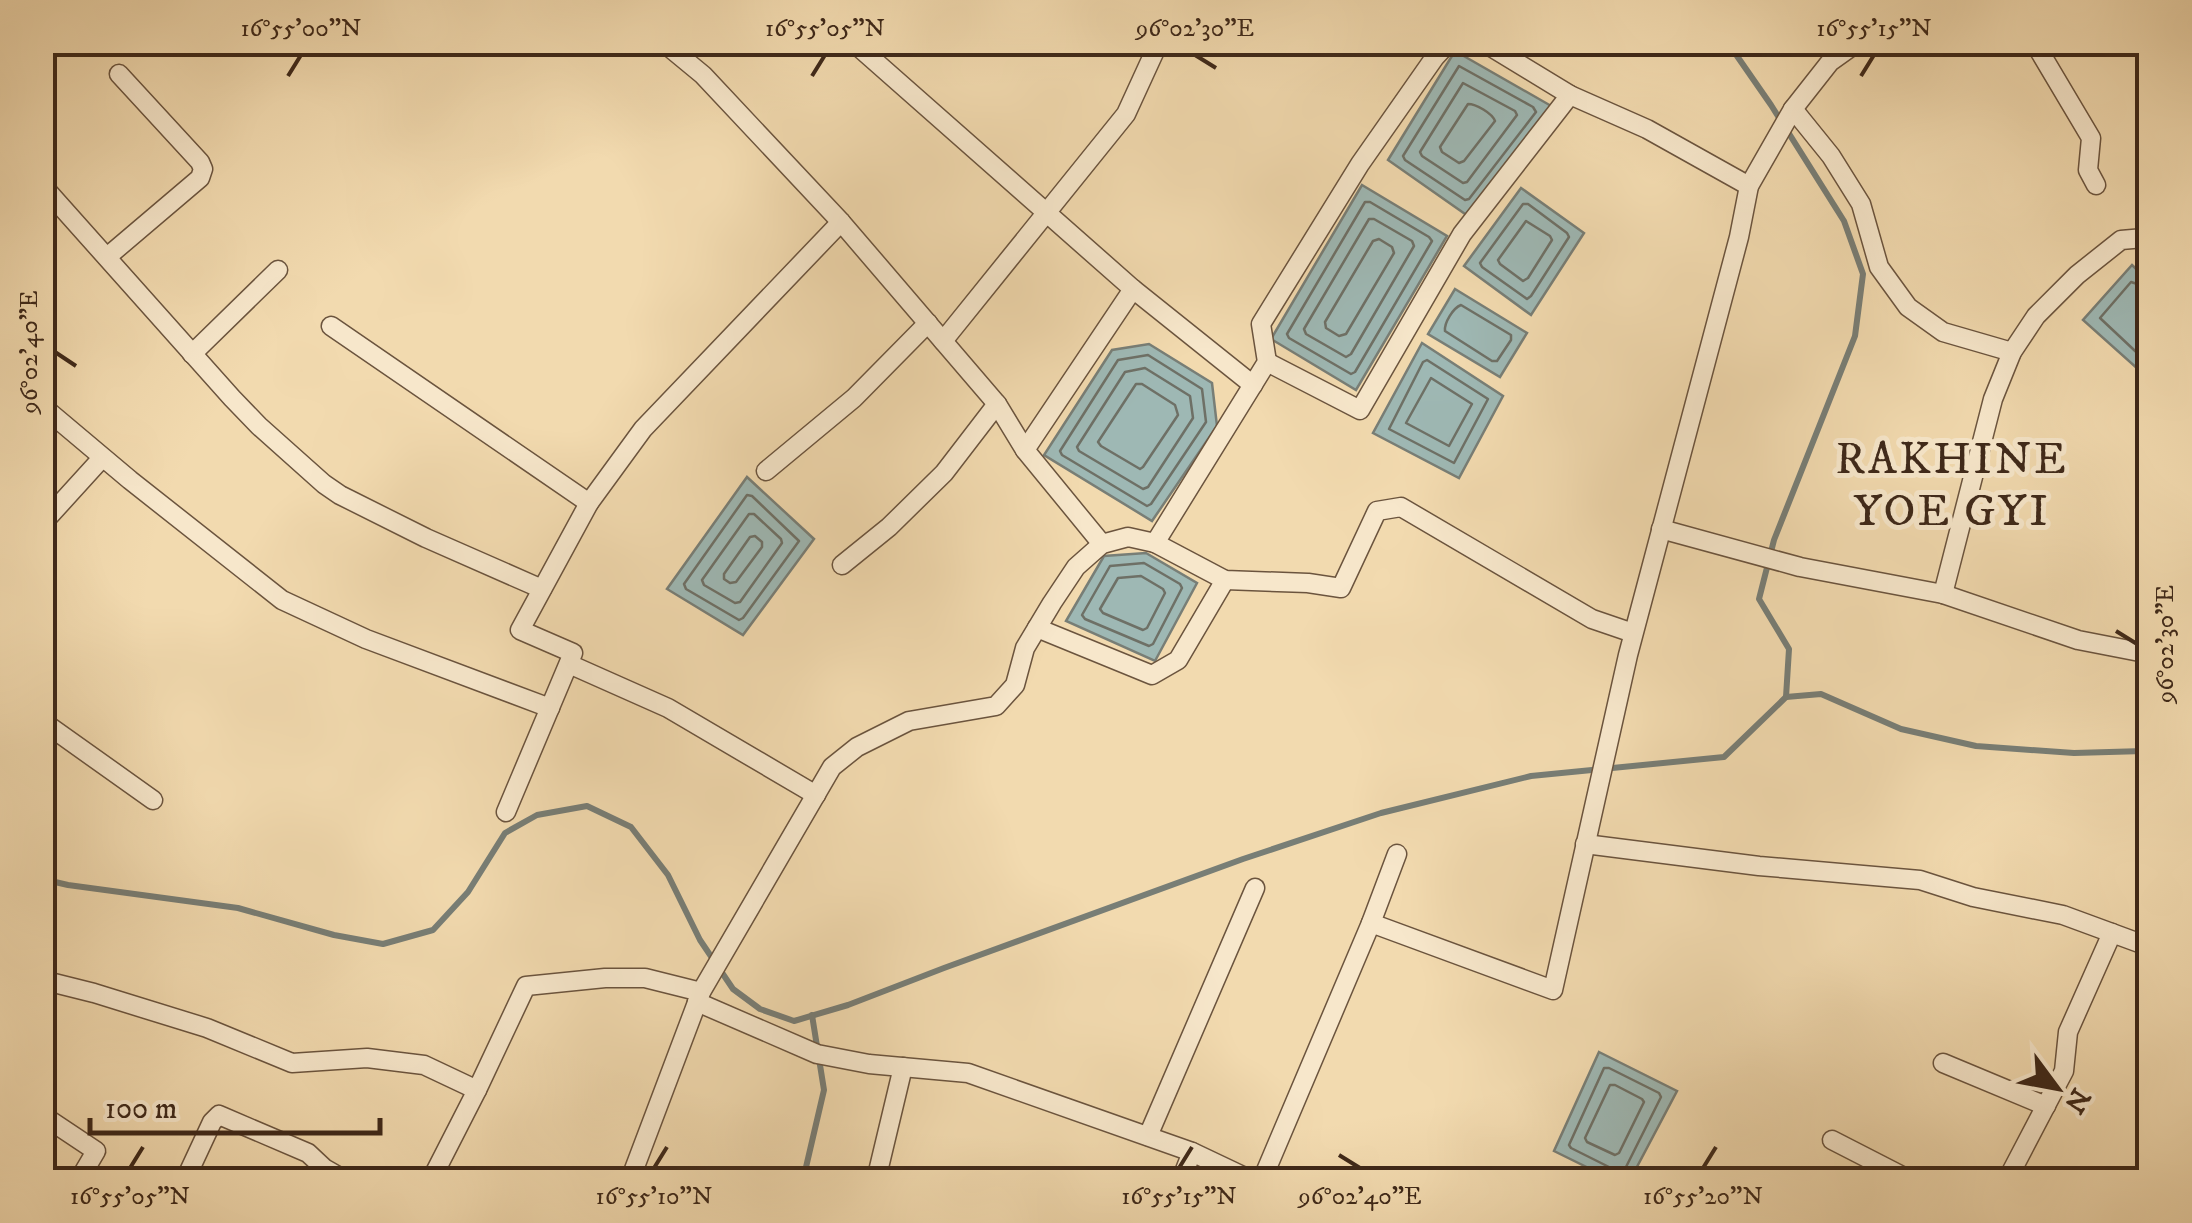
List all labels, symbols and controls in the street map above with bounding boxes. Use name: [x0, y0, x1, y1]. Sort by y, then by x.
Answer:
text: 16°55'00"N: [240, 13, 362, 44]
text: 16°55'05"N: [765, 13, 885, 44]
text: 96°02'30"E: [1134, 13, 1254, 44]
text: 16°55'15"N: [1816, 13, 1932, 44]
text: 96°02'40"E: [14, 290, 45, 416]
district label: RAKHINE YOE GYI: [1836, 432, 2068, 540]
text: 96°02'30"E: [2150, 585, 2181, 705]
north arrow: [2007, 1038, 2107, 1138]
scale bar: [90, 1073, 380, 1135]
text: N: [2056, 1081, 2098, 1119]
text: 100 m: [105, 1091, 177, 1128]
text: 16°55'05"N: [70, 1181, 190, 1212]
text: 16°55'10"N: [596, 1181, 712, 1212]
text: 16°55'15"N: [1121, 1181, 1237, 1212]
text: 96°02'40"E: [1296, 1181, 1422, 1212]
text: 16°55'20"N: [1643, 1181, 1763, 1212]

